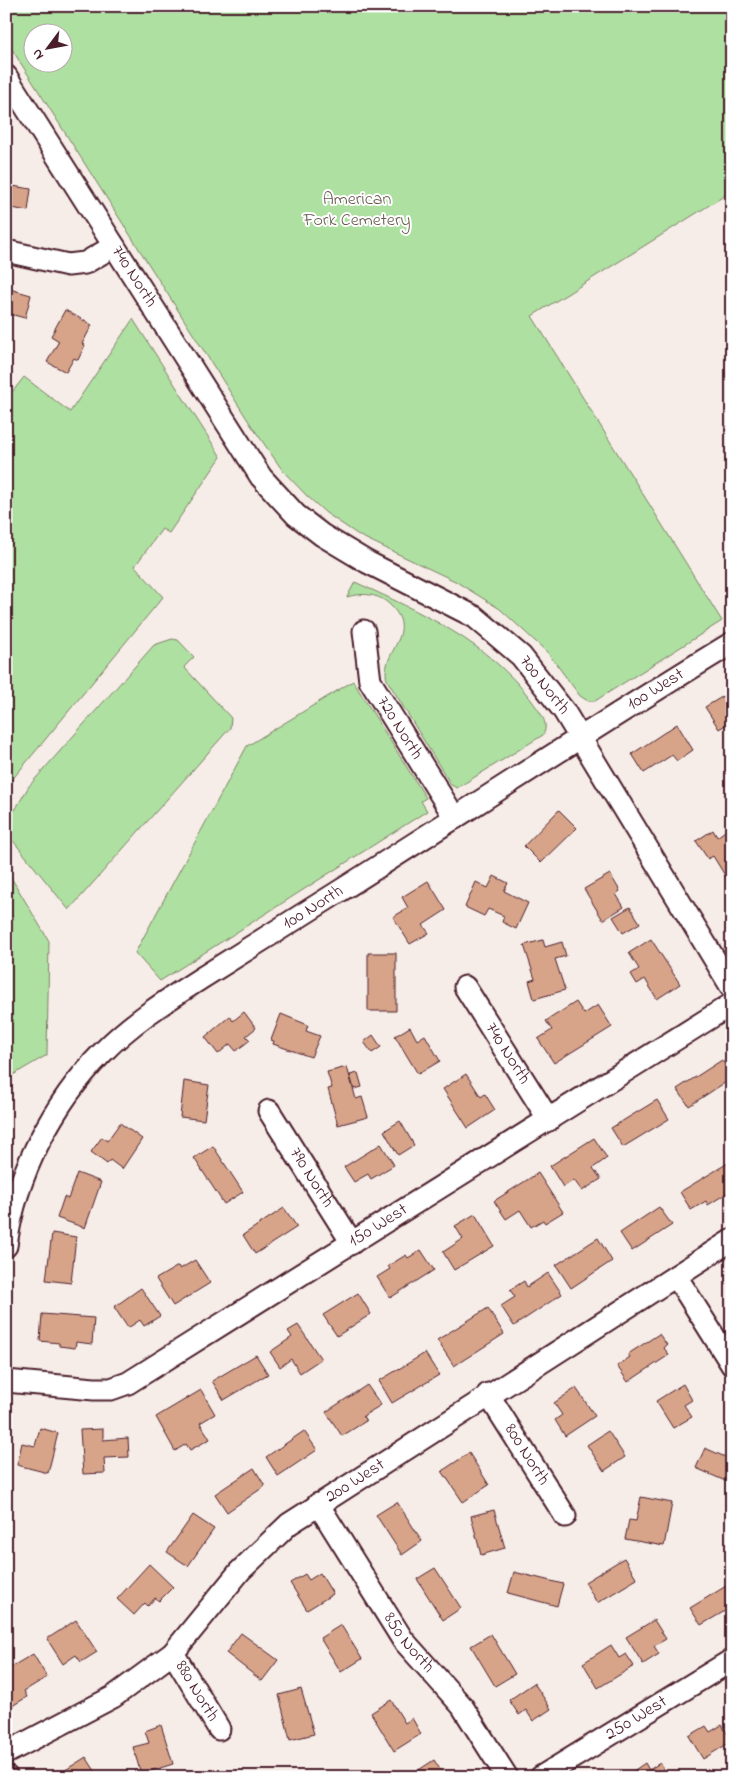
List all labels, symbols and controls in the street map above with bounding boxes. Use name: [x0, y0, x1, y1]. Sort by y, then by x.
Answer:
north arrow: [22, 22, 72, 72]
text: N: [27, 45, 50, 64]
park label: American Fork Cemetery: [302, 187, 411, 234]
street label: 740 North: [104, 241, 163, 313]
street label: 700 North: [512, 650, 576, 721]
street label: 100 West: [622, 662, 690, 718]
street label: 720 North: [370, 692, 429, 765]
street label: 100 North: [278, 879, 349, 937]
street label: 740 North: [478, 1018, 537, 1090]
street label: 790 North: [282, 1143, 340, 1213]
street label: 150 West: [344, 1197, 413, 1254]
street label: 800 North: [497, 1419, 556, 1491]
street label: 200 West: [321, 1453, 390, 1510]
street label: 850 North: [376, 1608, 440, 1679]
street label: 880 North: [168, 1656, 225, 1727]
street label: 250 West: [600, 1689, 673, 1748]

